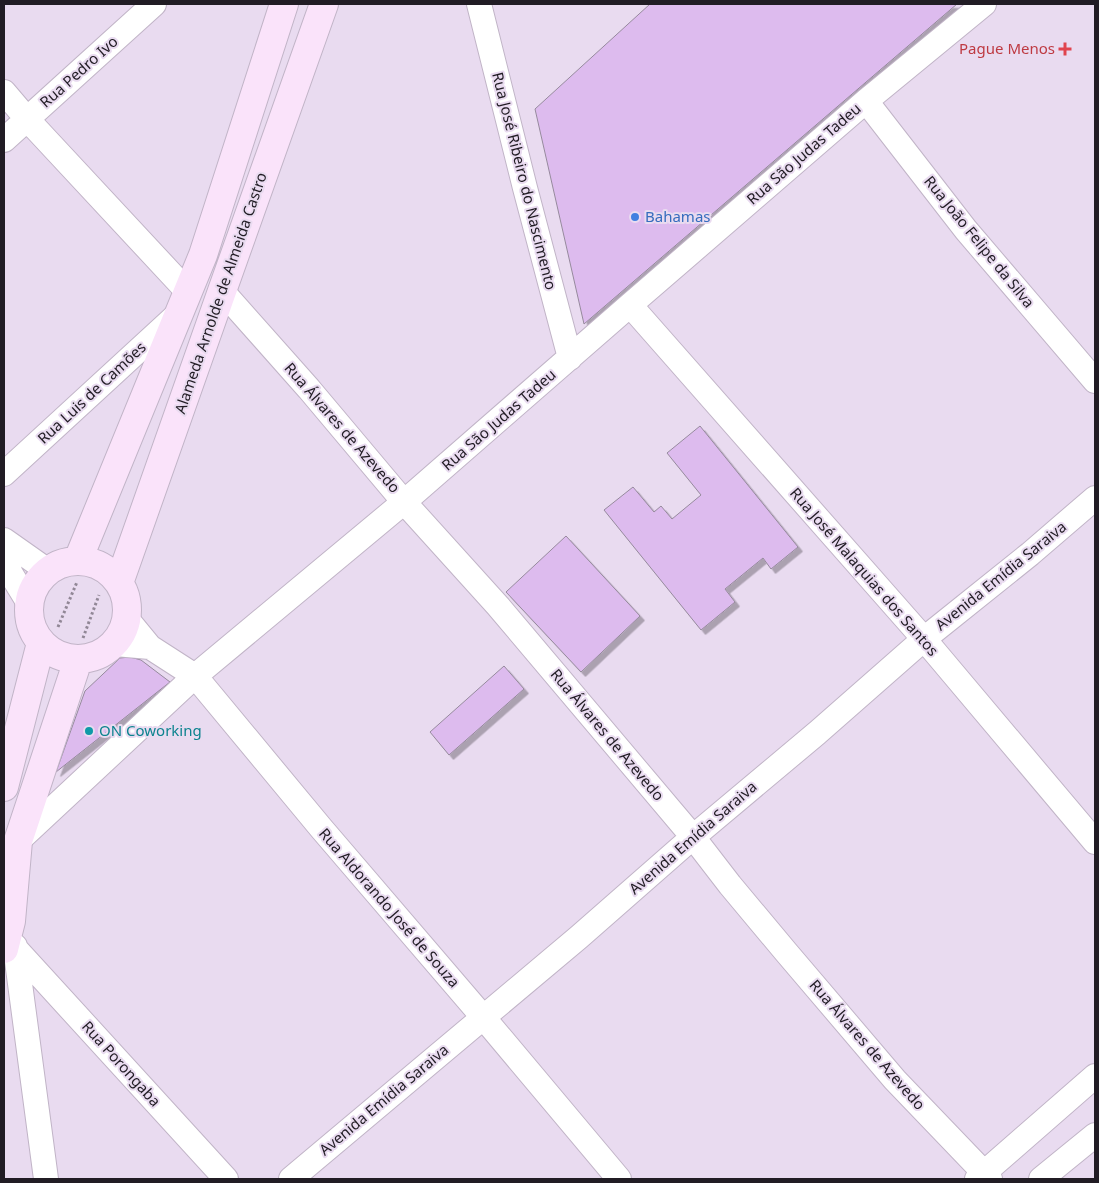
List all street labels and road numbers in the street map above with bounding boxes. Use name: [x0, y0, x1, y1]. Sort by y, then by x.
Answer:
street label: Rua Pedro Ivo: [35, 31, 122, 112]
street label: Rua José Ribeiro do Nascimento: [488, 70, 562, 292]
street label: Rua São Judas Tadeu: [742, 98, 865, 208]
street label: Alameda Arnolde de Almeida Castro: [169, 169, 271, 416]
street label: Rua João Felipe da Silva: [920, 171, 1039, 312]
street label: Rua Luis de Camões: [33, 337, 150, 448]
street label: Rua Álvares de Azevedo: [281, 358, 405, 497]
street label: Rua São Judas Tadeu: [437, 364, 560, 474]
street label: Rua José Malaquias dos Santos: [786, 483, 943, 660]
street label: Avenida Emídia Saraiva: [931, 516, 1070, 634]
street label: Rua Álvares de Azevedo: [547, 664, 669, 805]
street label: Avenida Emídia Saraiva: [624, 776, 760, 898]
street label: Rua Aldorando José de Souza: [315, 824, 464, 991]
street label: Rua Álvares de Azevedo: [806, 975, 930, 1114]
street label: Rua Porongaba: [78, 1016, 166, 1110]
street label: Avenida Emídia Saraiva: [315, 1039, 452, 1159]

